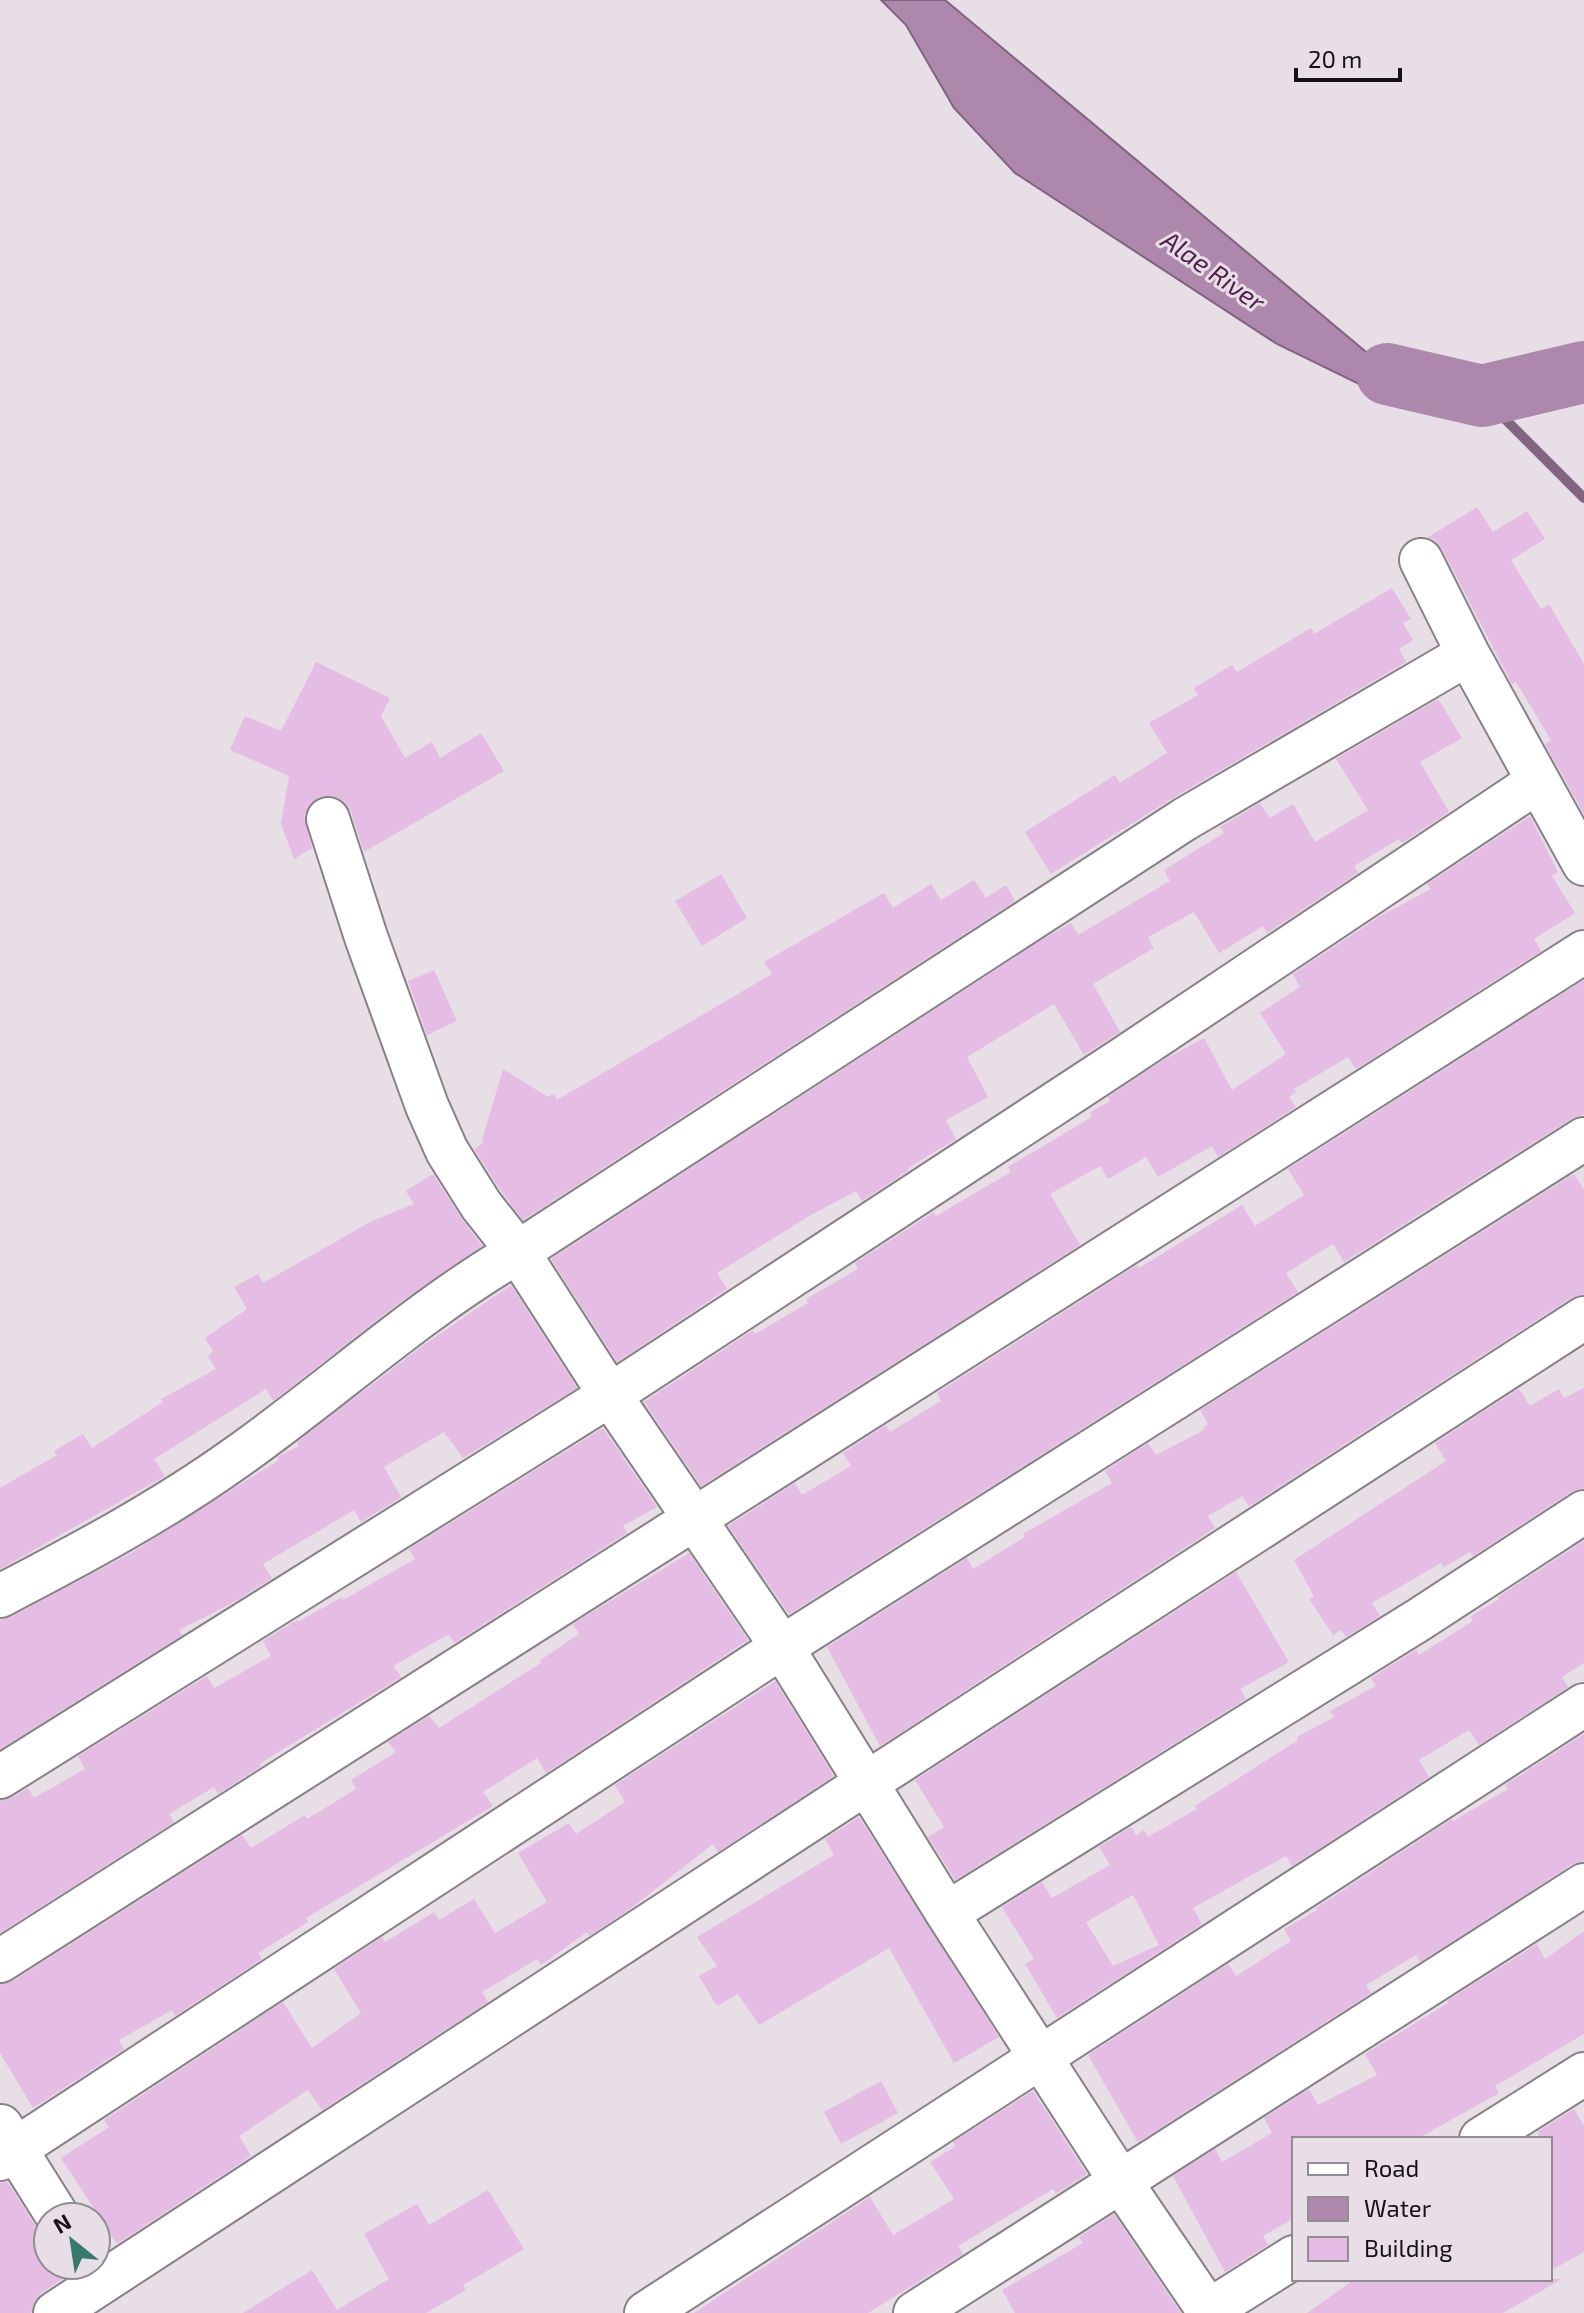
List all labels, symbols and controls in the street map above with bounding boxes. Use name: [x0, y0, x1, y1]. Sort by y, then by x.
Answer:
scale bar: [1296, 32, 1400, 82]
text: 20 m: [1308, 44, 1362, 73]
water label: Alae River: [1156, 223, 1272, 317]
legend: [1292, 2137, 1552, 2281]
text: Road: [1364, 2153, 1419, 2182]
text: Water: [1364, 2193, 1432, 2222]
north arrow: [32, 2201, 112, 2281]
text: N: [48, 2208, 75, 2238]
text: Building: [1364, 2233, 1453, 2262]

